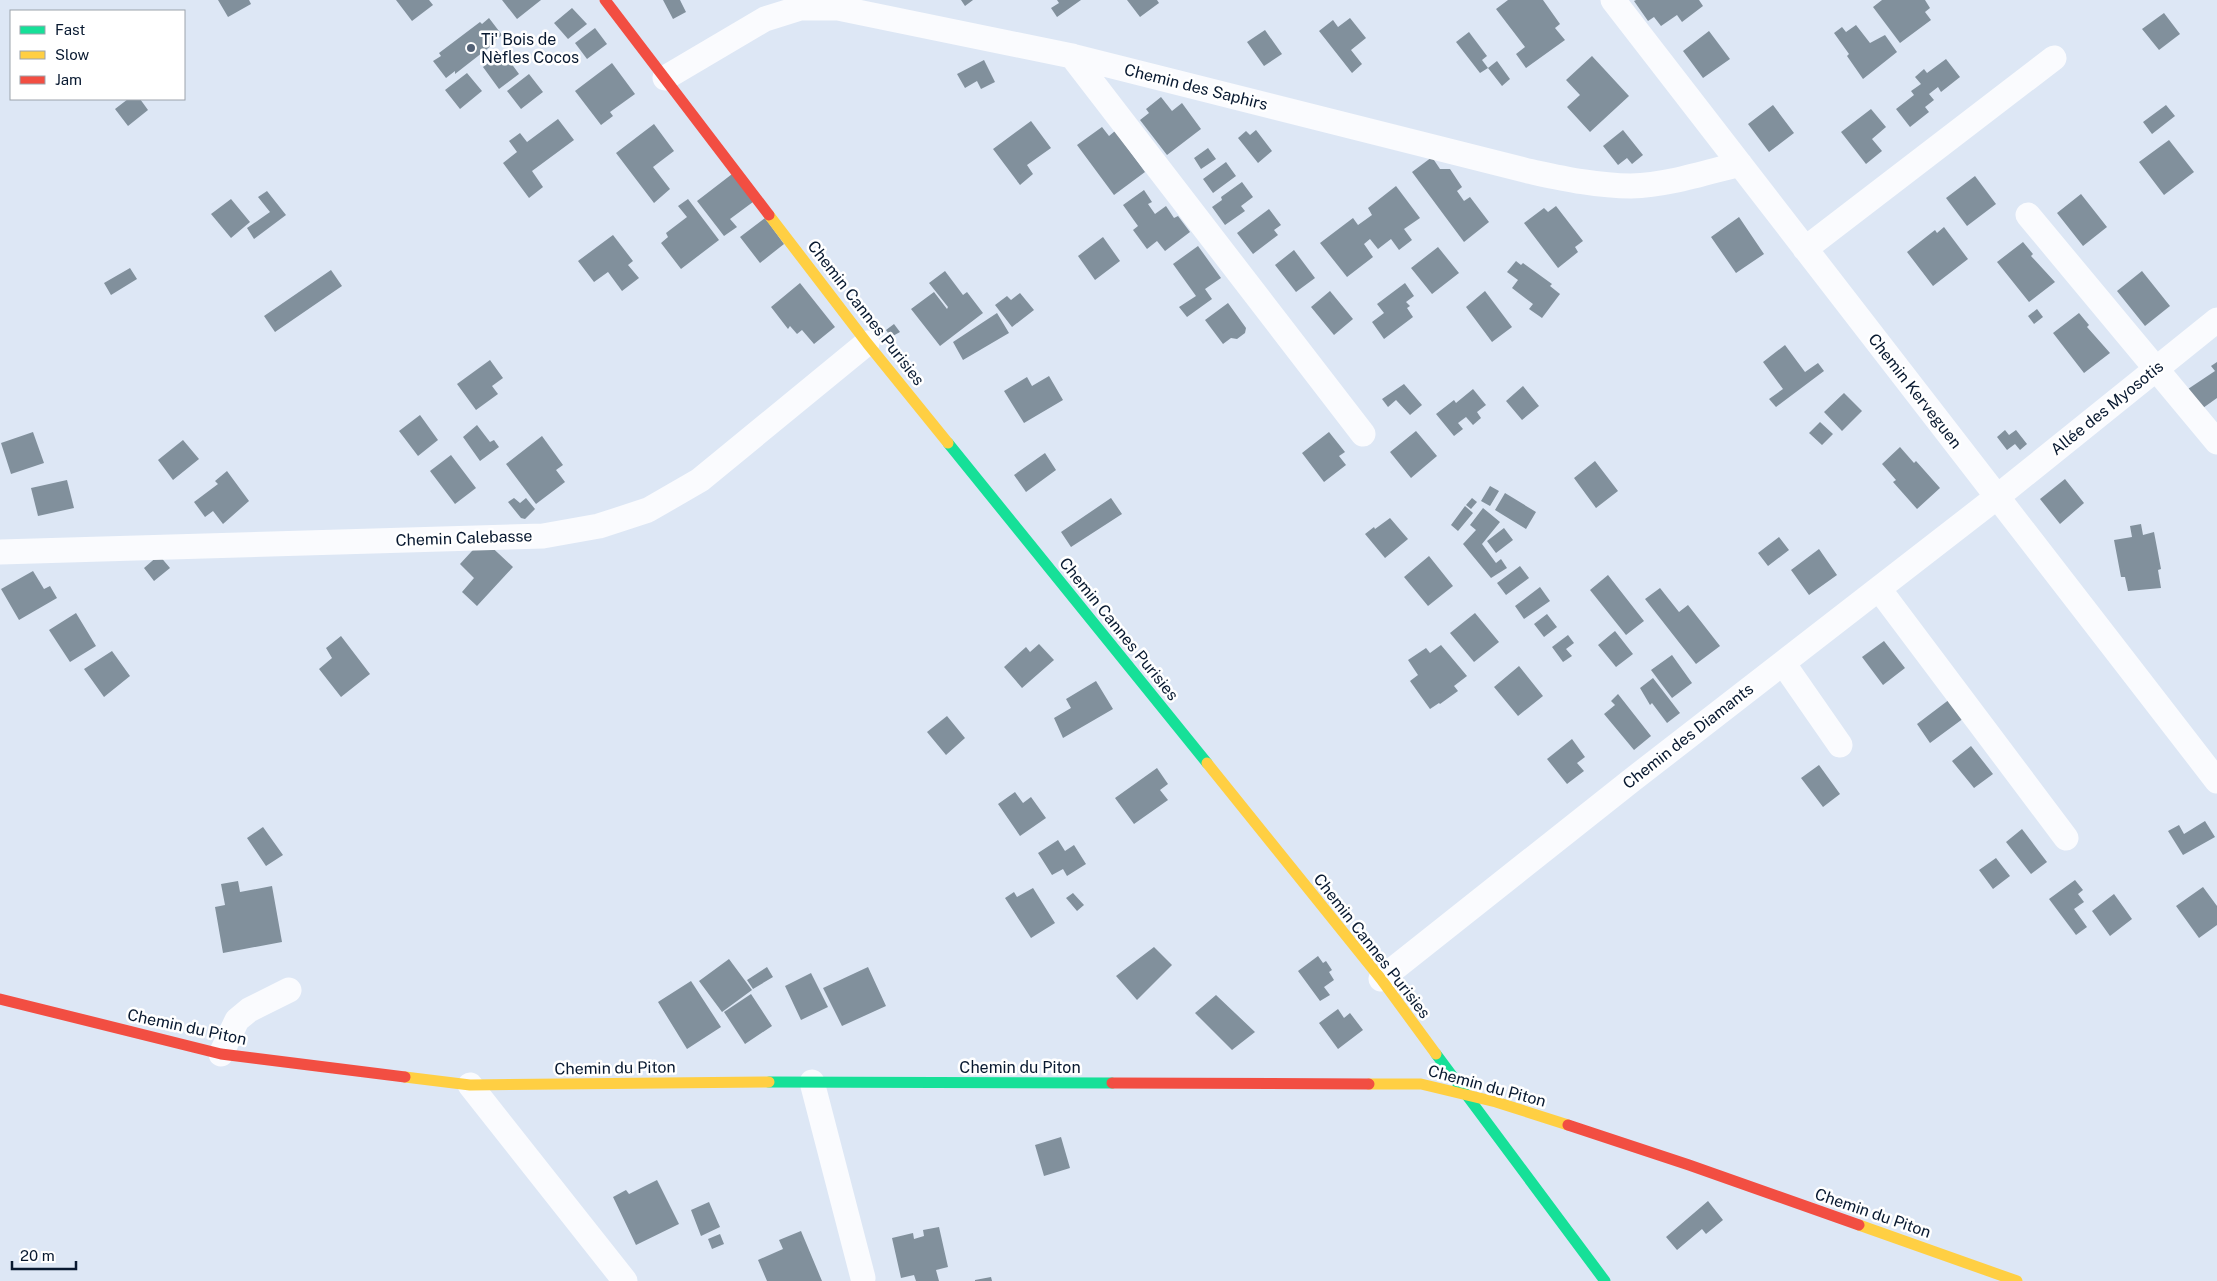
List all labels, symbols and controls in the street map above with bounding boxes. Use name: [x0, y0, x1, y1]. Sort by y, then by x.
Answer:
legend: [10, 10, 185, 100]
text: Fast: [55, 21, 85, 38]
place label: Ti' Bois de Nèfles Cocos: [481, 30, 579, 67]
marker: Ti' Bois de Nèfles Cocos: [465, 42, 477, 54]
text: Slow: [55, 46, 90, 63]
street label: Chemin des Saphirs: [1122, 60, 1270, 114]
text: Jam: [55, 71, 82, 88]
street label: Chemin Cannes Purisies: [804, 237, 928, 389]
street label: Chemin Kerveguen: [1864, 330, 1966, 452]
street label: Allée des Myosotis: [2047, 357, 2167, 459]
street label: Chemin Calebasse: [395, 526, 533, 550]
street label: Chemin Cannes Purisies: [1055, 554, 1183, 704]
street label: Chemin des Diamants: [1619, 679, 1757, 793]
street label: Chemin Cannes Purisies: [1310, 870, 1434, 1022]
street label: Chemin du Piton: [126, 1005, 248, 1049]
street label: Chemin du Piton: [554, 1057, 676, 1079]
street label: Chemin du Piton: [959, 1058, 1081, 1077]
street label: Chemin du Piton: [1426, 1061, 1548, 1111]
street label: Chemin du Piton: [1813, 1184, 1933, 1242]
scale bar: [12, 1238, 76, 1270]
text: 20 m: [20, 1247, 55, 1264]

